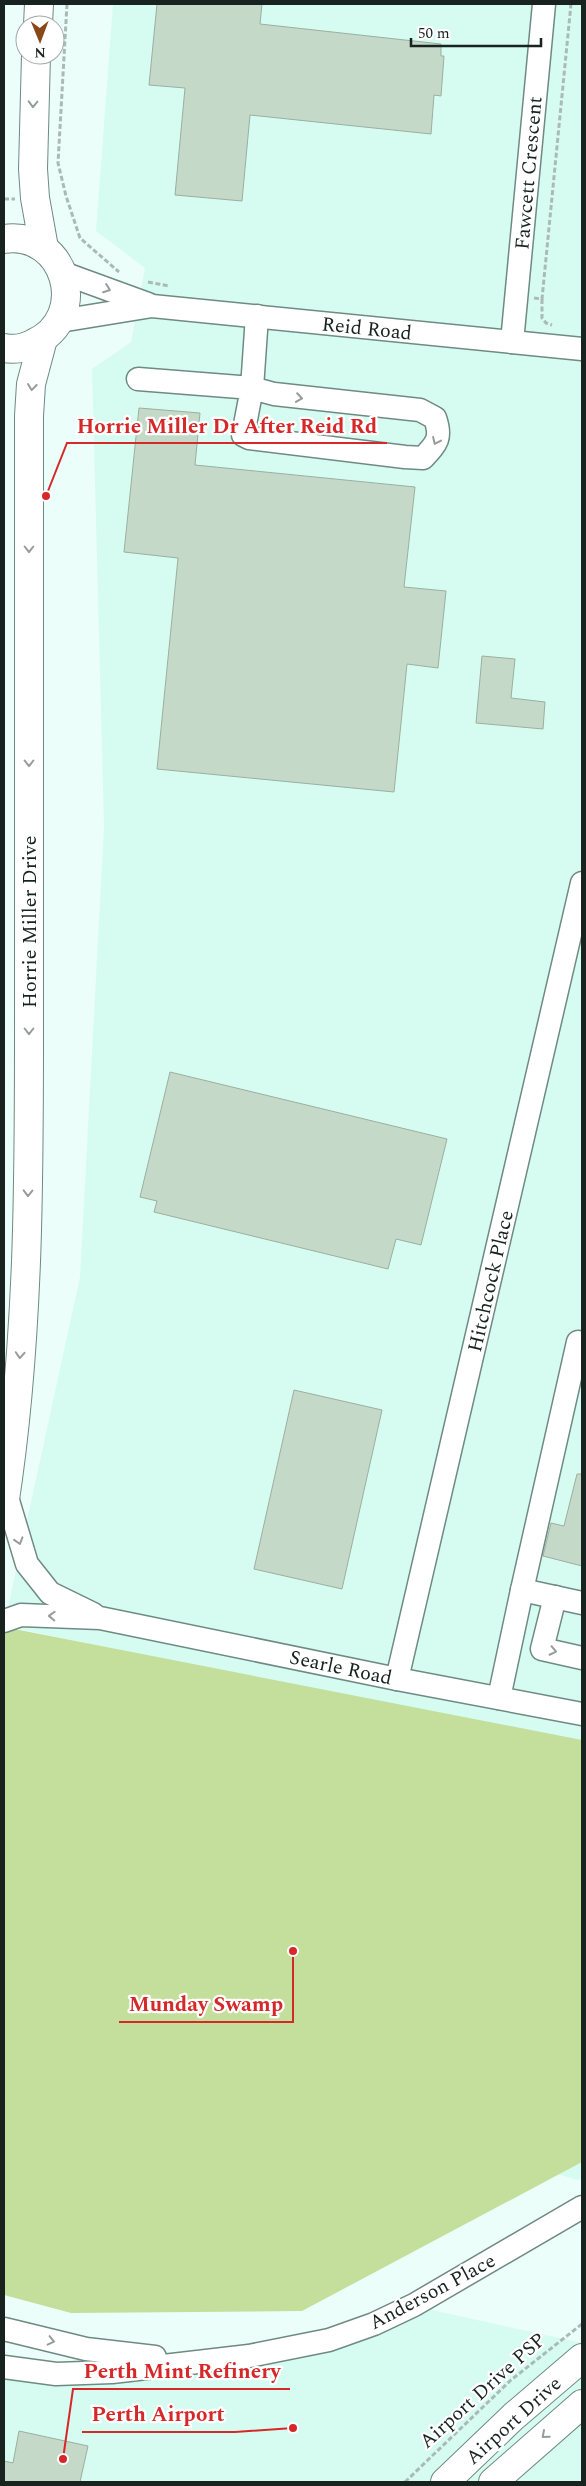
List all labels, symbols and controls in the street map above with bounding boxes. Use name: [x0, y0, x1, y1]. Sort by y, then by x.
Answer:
north arrow: [15, 15, 65, 65]
scale bar: [411, 15, 541, 47]
text: 50 m: [418, 22, 450, 45]
text: N: [34, 42, 46, 63]
street label: Fawcett Crescent: [507, 95, 551, 251]
one-way arrow: [28, 100, 38, 108]
one-way arrow: [102, 283, 111, 293]
street label: Reid Road: [320, 309, 413, 349]
one-way arrow: [27, 382, 37, 391]
one-way arrow: [296, 392, 304, 403]
callout: Horrie Miller Dr After Reid Rd: [67, 407, 387, 443]
text: Horrie Miller Dr After Reid Rd: [77, 411, 377, 443]
one-way arrow: [432, 435, 442, 444]
one-way arrow: [24, 546, 34, 553]
one-way arrow: [24, 760, 34, 767]
street label: Horrie Miller Drive: [15, 836, 45, 1008]
one-way arrow: [24, 1027, 34, 1035]
one-way arrow: [23, 1190, 33, 1197]
street label: Hitchcock Place: [460, 1207, 522, 1355]
one-way arrow: [15, 1352, 26, 1360]
one-way arrow: [14, 1536, 24, 1544]
one-way arrow: [47, 1611, 55, 1622]
street label: Searle Road: [287, 1642, 395, 1693]
one-way arrow: [549, 1646, 558, 1656]
callout: Munday Swamp: [119, 1986, 293, 2022]
text: Munday Swamp: [129, 1989, 283, 2021]
street label: Anderson Place: [364, 2246, 501, 2338]
street label: Airport Drive PSP: [414, 2327, 550, 2453]
one-way arrow: [47, 2335, 56, 2346]
callout: Perth Mint Refinery: [73, 2353, 290, 2389]
text: Perth Mint Refinery: [84, 2356, 281, 2388]
street label: Airport Drive: [460, 2371, 566, 2469]
callout: Perth Airport: [82, 2396, 235, 2432]
text: Perth Airport: [91, 2399, 225, 2431]
one-way arrow: [542, 2430, 551, 2439]

